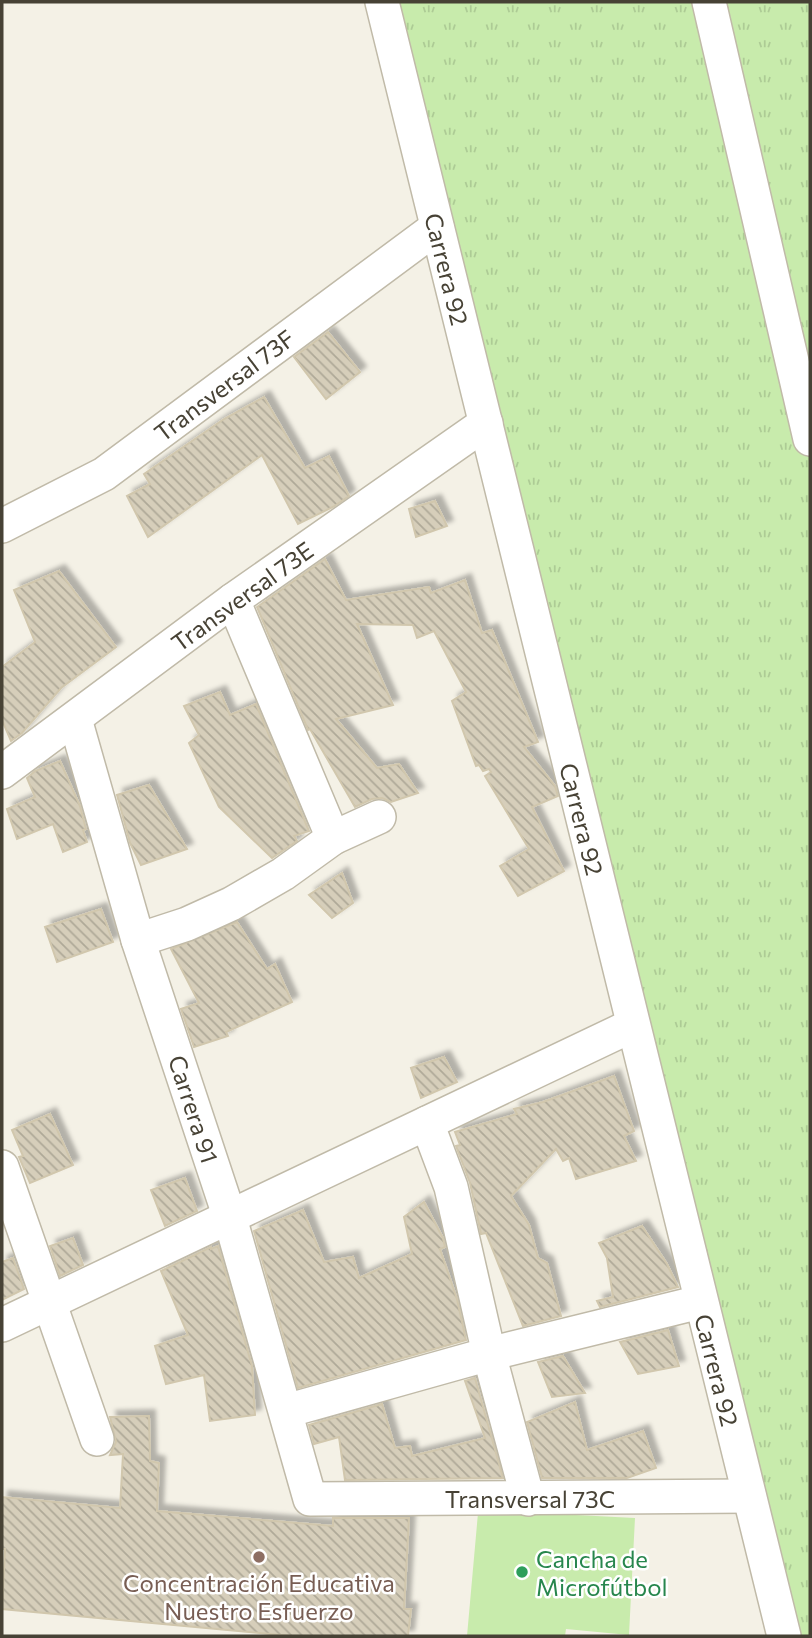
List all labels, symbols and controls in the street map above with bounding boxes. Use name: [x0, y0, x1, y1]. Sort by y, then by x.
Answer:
street label: Carrera 92: [419, 210, 475, 328]
street label: Transversal 73F: [148, 323, 300, 447]
street label: Transversal 73E: [165, 535, 319, 657]
street label: Carrera 92: [554, 760, 610, 878]
street label: Carrera 91: [163, 1051, 225, 1167]
street label: Carrera 92: [689, 1311, 745, 1429]
street label: Transversal 73C: [445, 1484, 615, 1513]
place label: Cancha de Microfútbol: [536, 1544, 668, 1601]
marker: Concentración Educativa Nuestro Esfuerzo: [251, 1549, 267, 1565]
marker: Cancha de Microfútbol: [514, 1564, 530, 1580]
place label: Concentración Educativa Nuestro Esfuerzo: [123, 1568, 395, 1625]

